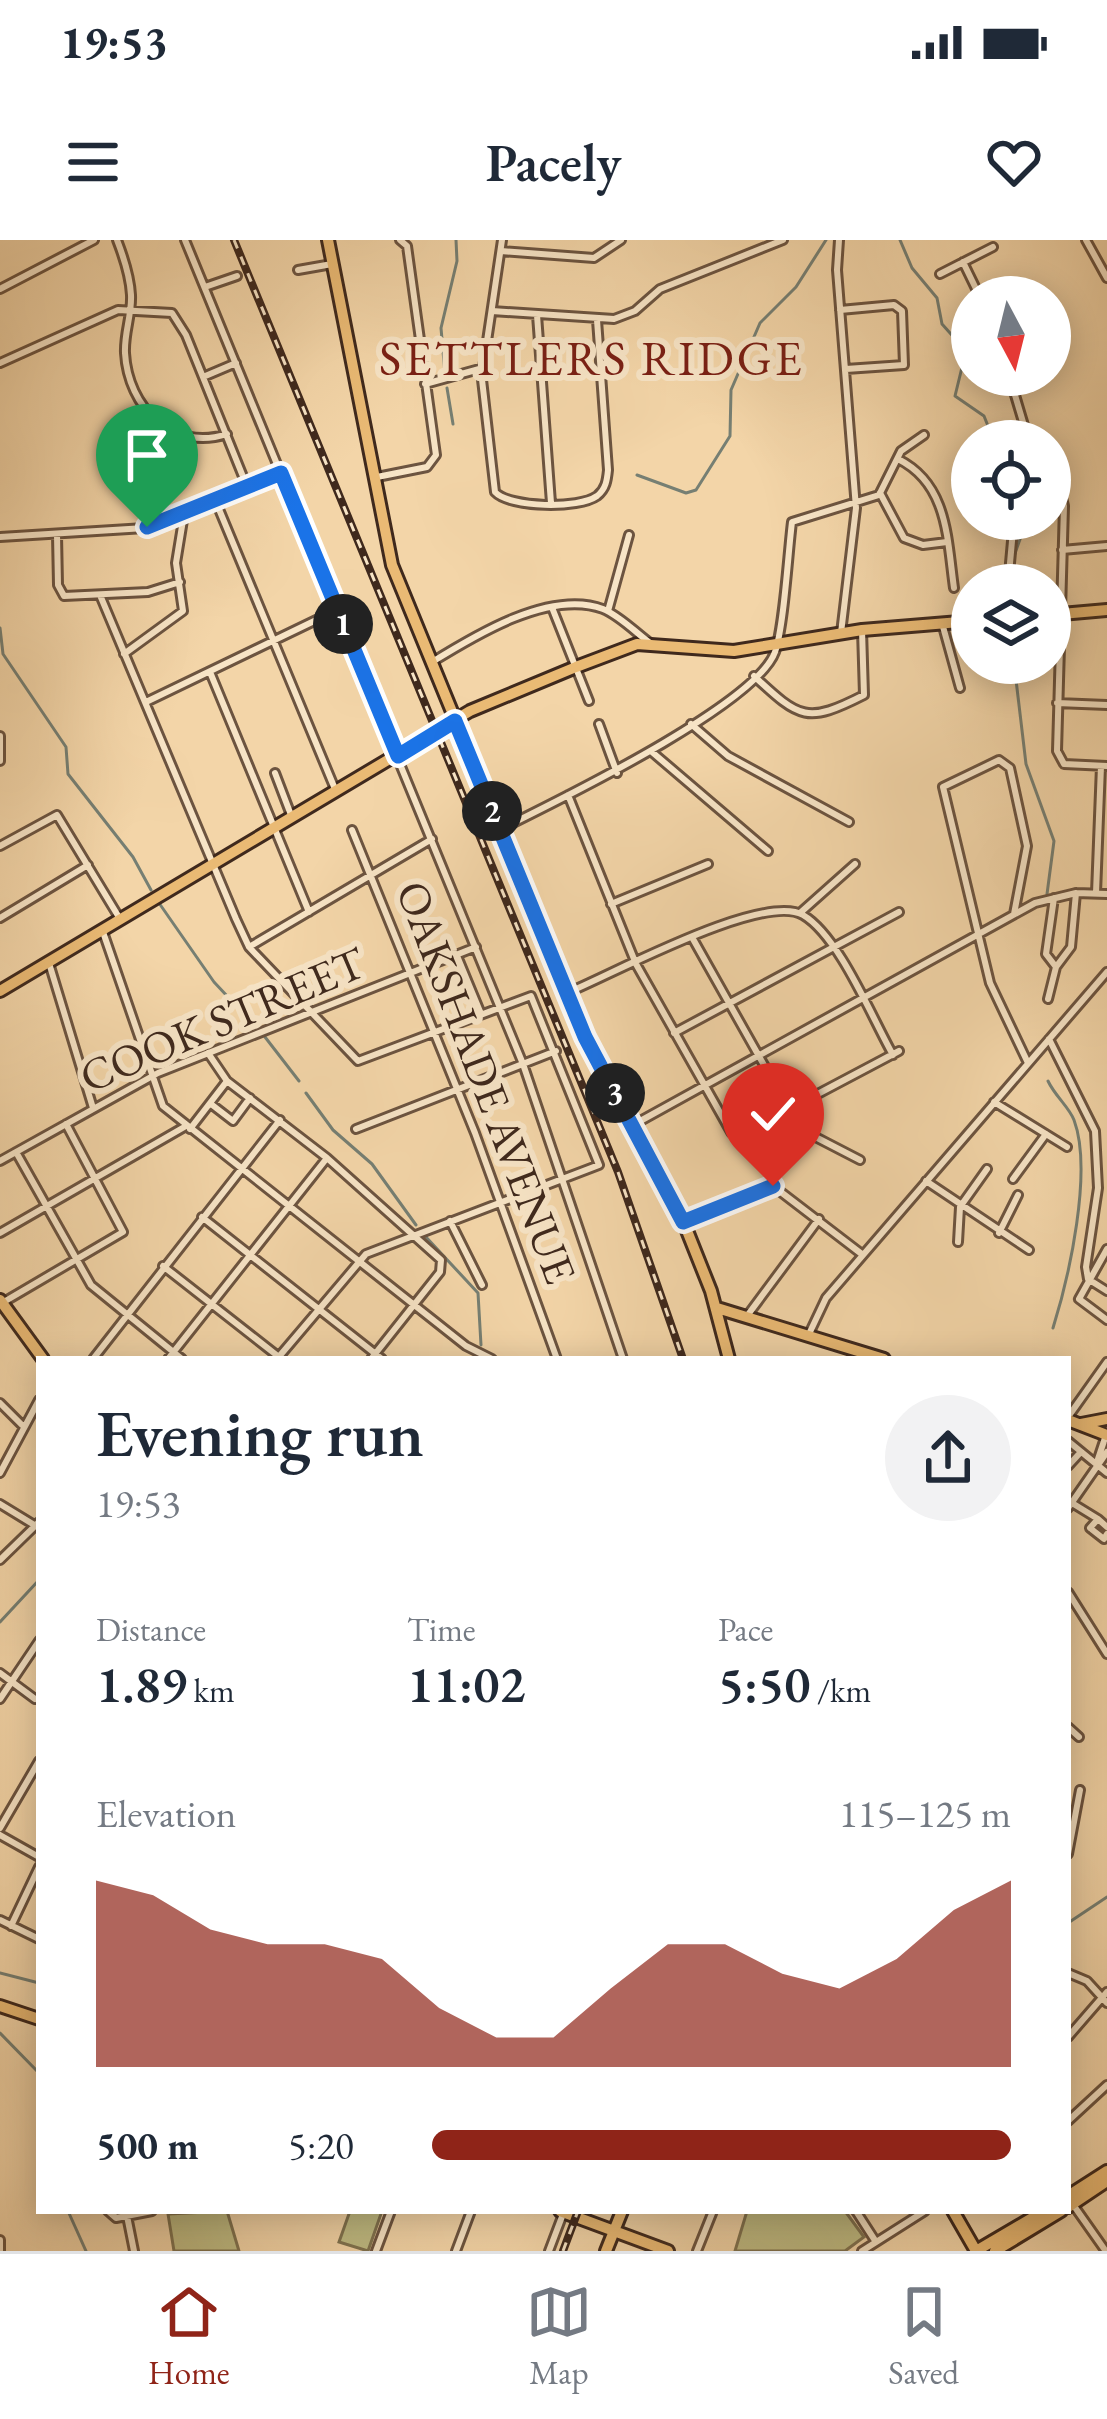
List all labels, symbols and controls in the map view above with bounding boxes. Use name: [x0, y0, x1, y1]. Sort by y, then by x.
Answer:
text: 19:53: [60, 13, 168, 71]
text: Pacely: [486, 127, 622, 197]
icon: menu: [60, 129, 126, 195]
icon: heart: [981, 129, 1047, 195]
north arrow: [951, 276, 1071, 396]
map controls: [951, 276, 1071, 684]
district label: SETTLERS RIDGE: [379, 327, 805, 389]
pin: [96, 404, 198, 527]
button: locate: [951, 420, 1071, 540]
icon: arrive: [114, 422, 180, 488]
button: layers: [951, 564, 1071, 684]
pin: 1: [313, 594, 373, 654]
text: 1: [334, 602, 352, 645]
pin: 2: [462, 781, 522, 841]
text: 2: [483, 789, 501, 832]
street label: OAKSHADE AVENUE: [384, 873, 590, 1291]
street label: COOK STREET: [71, 933, 374, 1105]
pin: 3: [585, 1063, 645, 1123]
pin: [722, 1063, 824, 1186]
text: 3: [606, 1071, 624, 1114]
icon: check: [740, 1081, 806, 1147]
text: Evening run: [96, 1390, 424, 1476]
button: share: [885, 1395, 1011, 1521]
text: 19:53: [96, 1478, 181, 1529]
text: Distance: [96, 1608, 206, 1651]
text: Time: [407, 1608, 476, 1651]
text: Pace: [718, 1608, 773, 1651]
text: 1.89: [96, 1651, 187, 1717]
text: 11:02: [407, 1651, 525, 1717]
text: 5:50: [718, 1651, 810, 1717]
text: km: [187, 1669, 235, 1712]
text: /km: [810, 1669, 871, 1712]
text: Elevation: [96, 1788, 236, 1839]
text: 115–125 m: [839, 1788, 1011, 1839]
text: 500 m: [96, 2120, 199, 2171]
text: 5:20: [288, 2120, 354, 2171]
tab: Home: [148, 2279, 230, 2394]
tab: Map: [526, 2279, 592, 2394]
tab: Saved: [888, 2279, 959, 2394]

